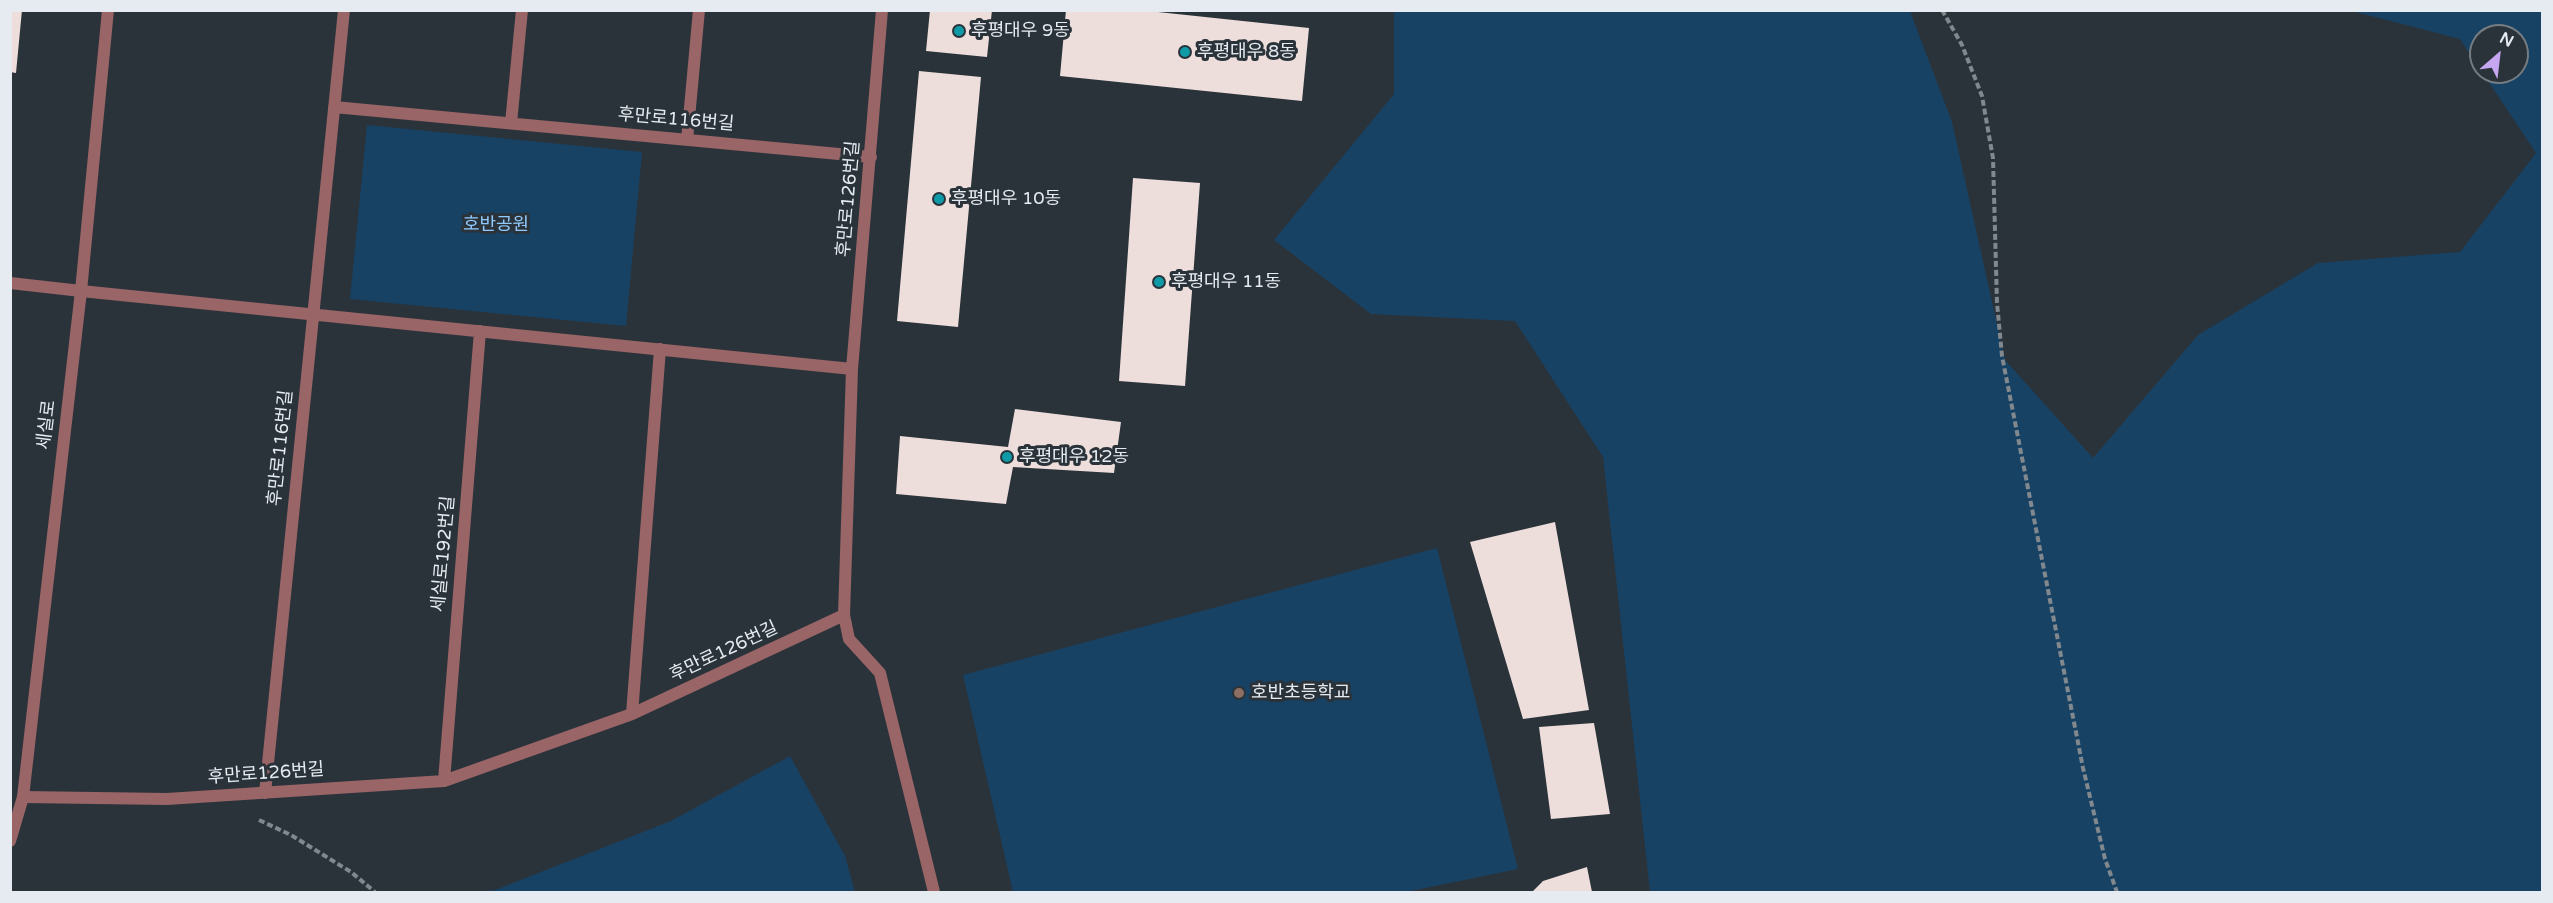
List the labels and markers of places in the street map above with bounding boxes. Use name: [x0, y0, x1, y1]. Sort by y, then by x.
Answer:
place label: 후평대우 9동: [971, 20, 1070, 42]
marker: 후평대우 9동: [952, 24, 966, 38]
place label: 후평대우 8동: [1197, 41, 1296, 63]
marker: 후평대우 8동: [1178, 45, 1192, 59]
place label: 후평대우 10동: [951, 188, 1061, 210]
marker: 후평대우 10동: [932, 192, 946, 206]
place label: 후평대우 11동: [1171, 271, 1281, 293]
marker: 후평대우 11동: [1152, 275, 1166, 289]
place label: 후평대우 12동: [1019, 446, 1129, 468]
marker: 후평대우 12동: [1000, 450, 1014, 464]
place label: 호반초등학교: [1251, 682, 1350, 704]
marker: 호반초등학교: [1232, 686, 1246, 700]

